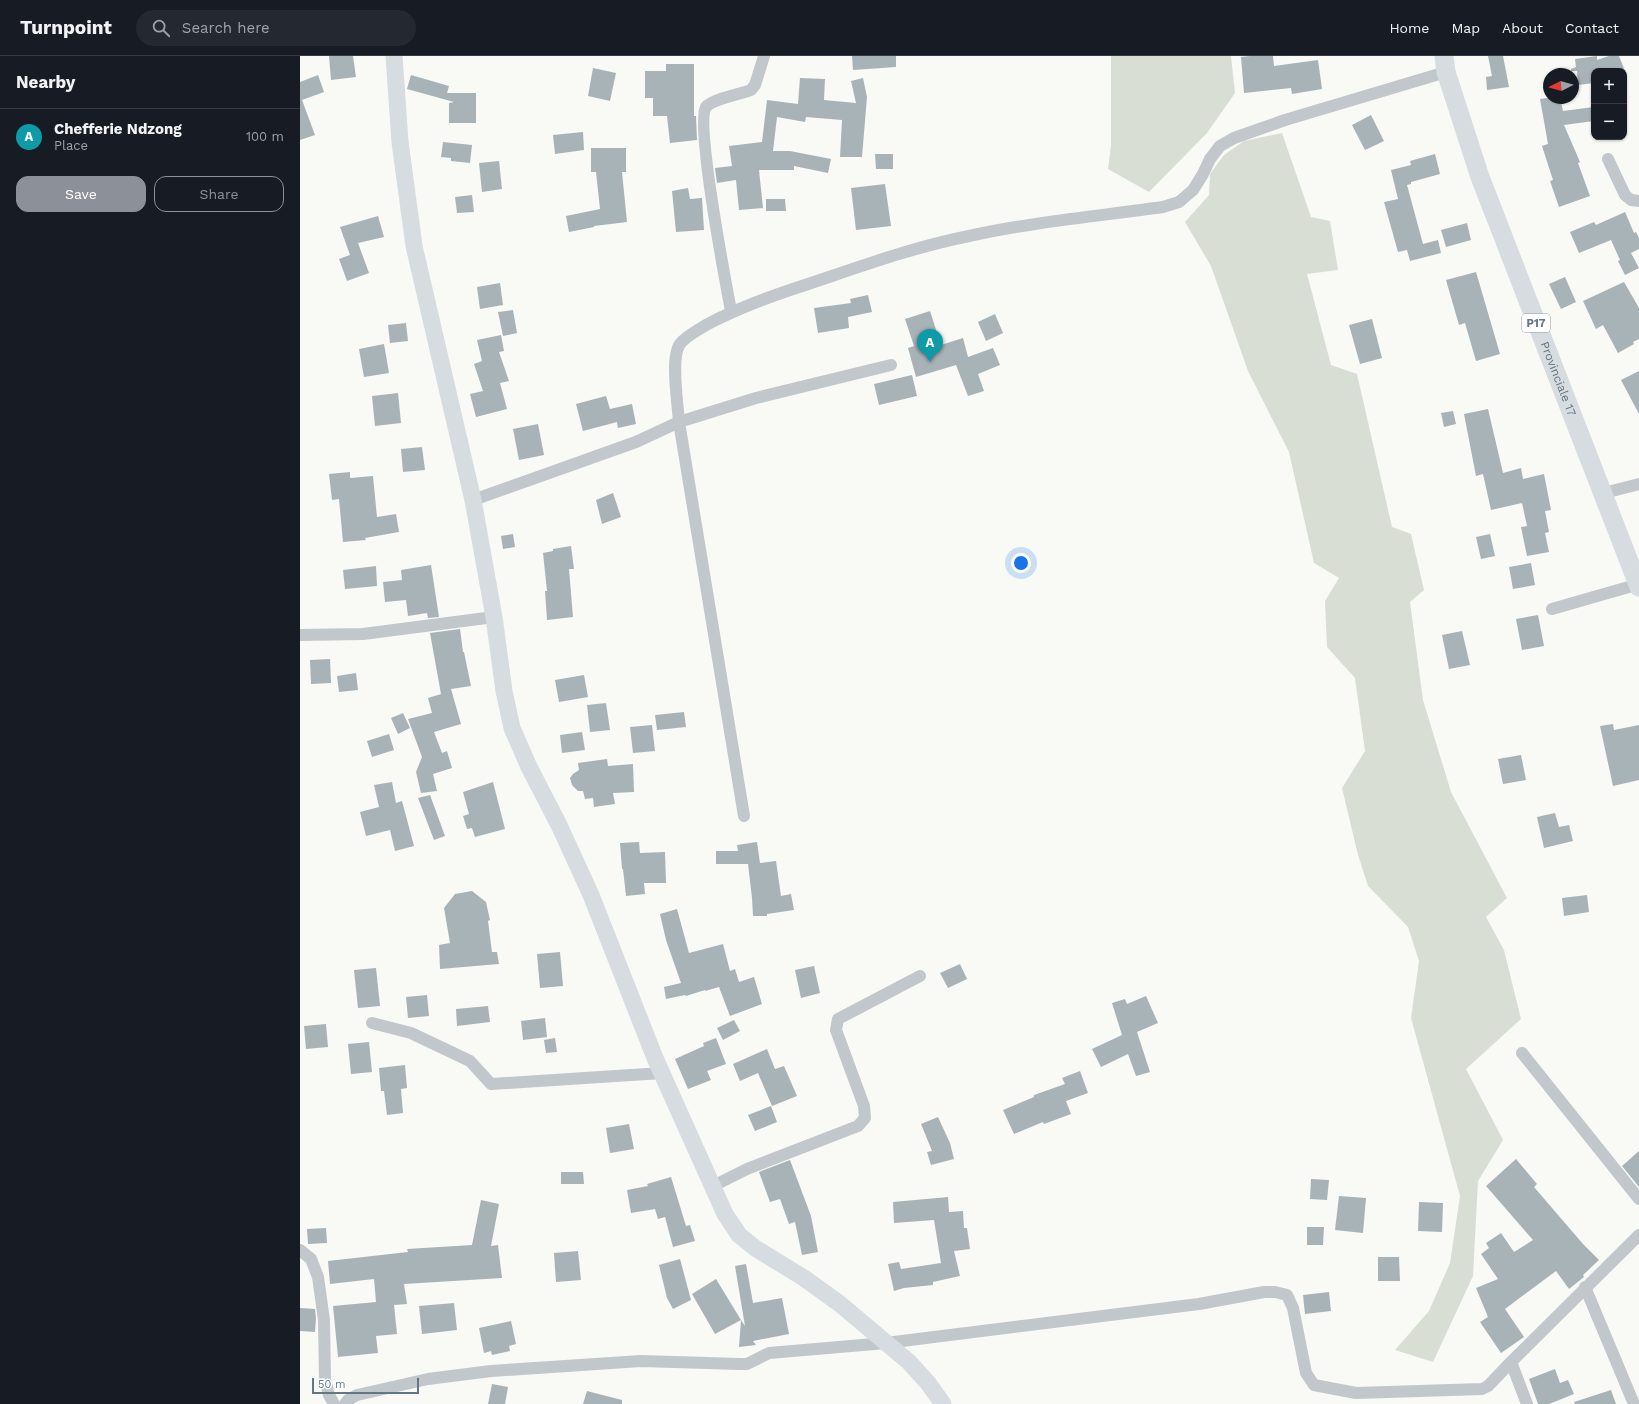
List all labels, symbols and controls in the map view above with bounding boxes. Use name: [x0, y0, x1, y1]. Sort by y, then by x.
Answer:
search box: [136, 10, 416, 46]
text: Turnpoint: [20, 16, 112, 39]
icon: search: [150, 17, 172, 39]
text: Search here: [182, 19, 270, 37]
text: Home: [1389, 20, 1429, 36]
text: Map: [1451, 20, 1480, 36]
text: About: [1502, 20, 1543, 36]
text: Contact: [1565, 20, 1619, 36]
north arrow: [1543, 68, 1579, 104]
map controls: [1591, 68, 1627, 140]
button: +: [1591, 68, 1627, 104]
text: Nearby: [16, 72, 75, 92]
button: −: [1591, 104, 1627, 140]
text: Chefferie Ndzong: [54, 120, 182, 138]
text: A: [25, 129, 33, 144]
text: 100 m: [246, 129, 284, 144]
text: Place: [54, 138, 88, 153]
button: Save: [16, 176, 146, 212]
button: Share: [154, 176, 284, 212]
road number: P17: [1522, 314, 1550, 332]
pin: A: [917, 329, 943, 362]
street label: Provinciale 17: [1538, 340, 1579, 418]
your location: [1011, 553, 1031, 573]
scale bar: [312, 1376, 419, 1395]
text: 50 m: [318, 1378, 345, 1391]

